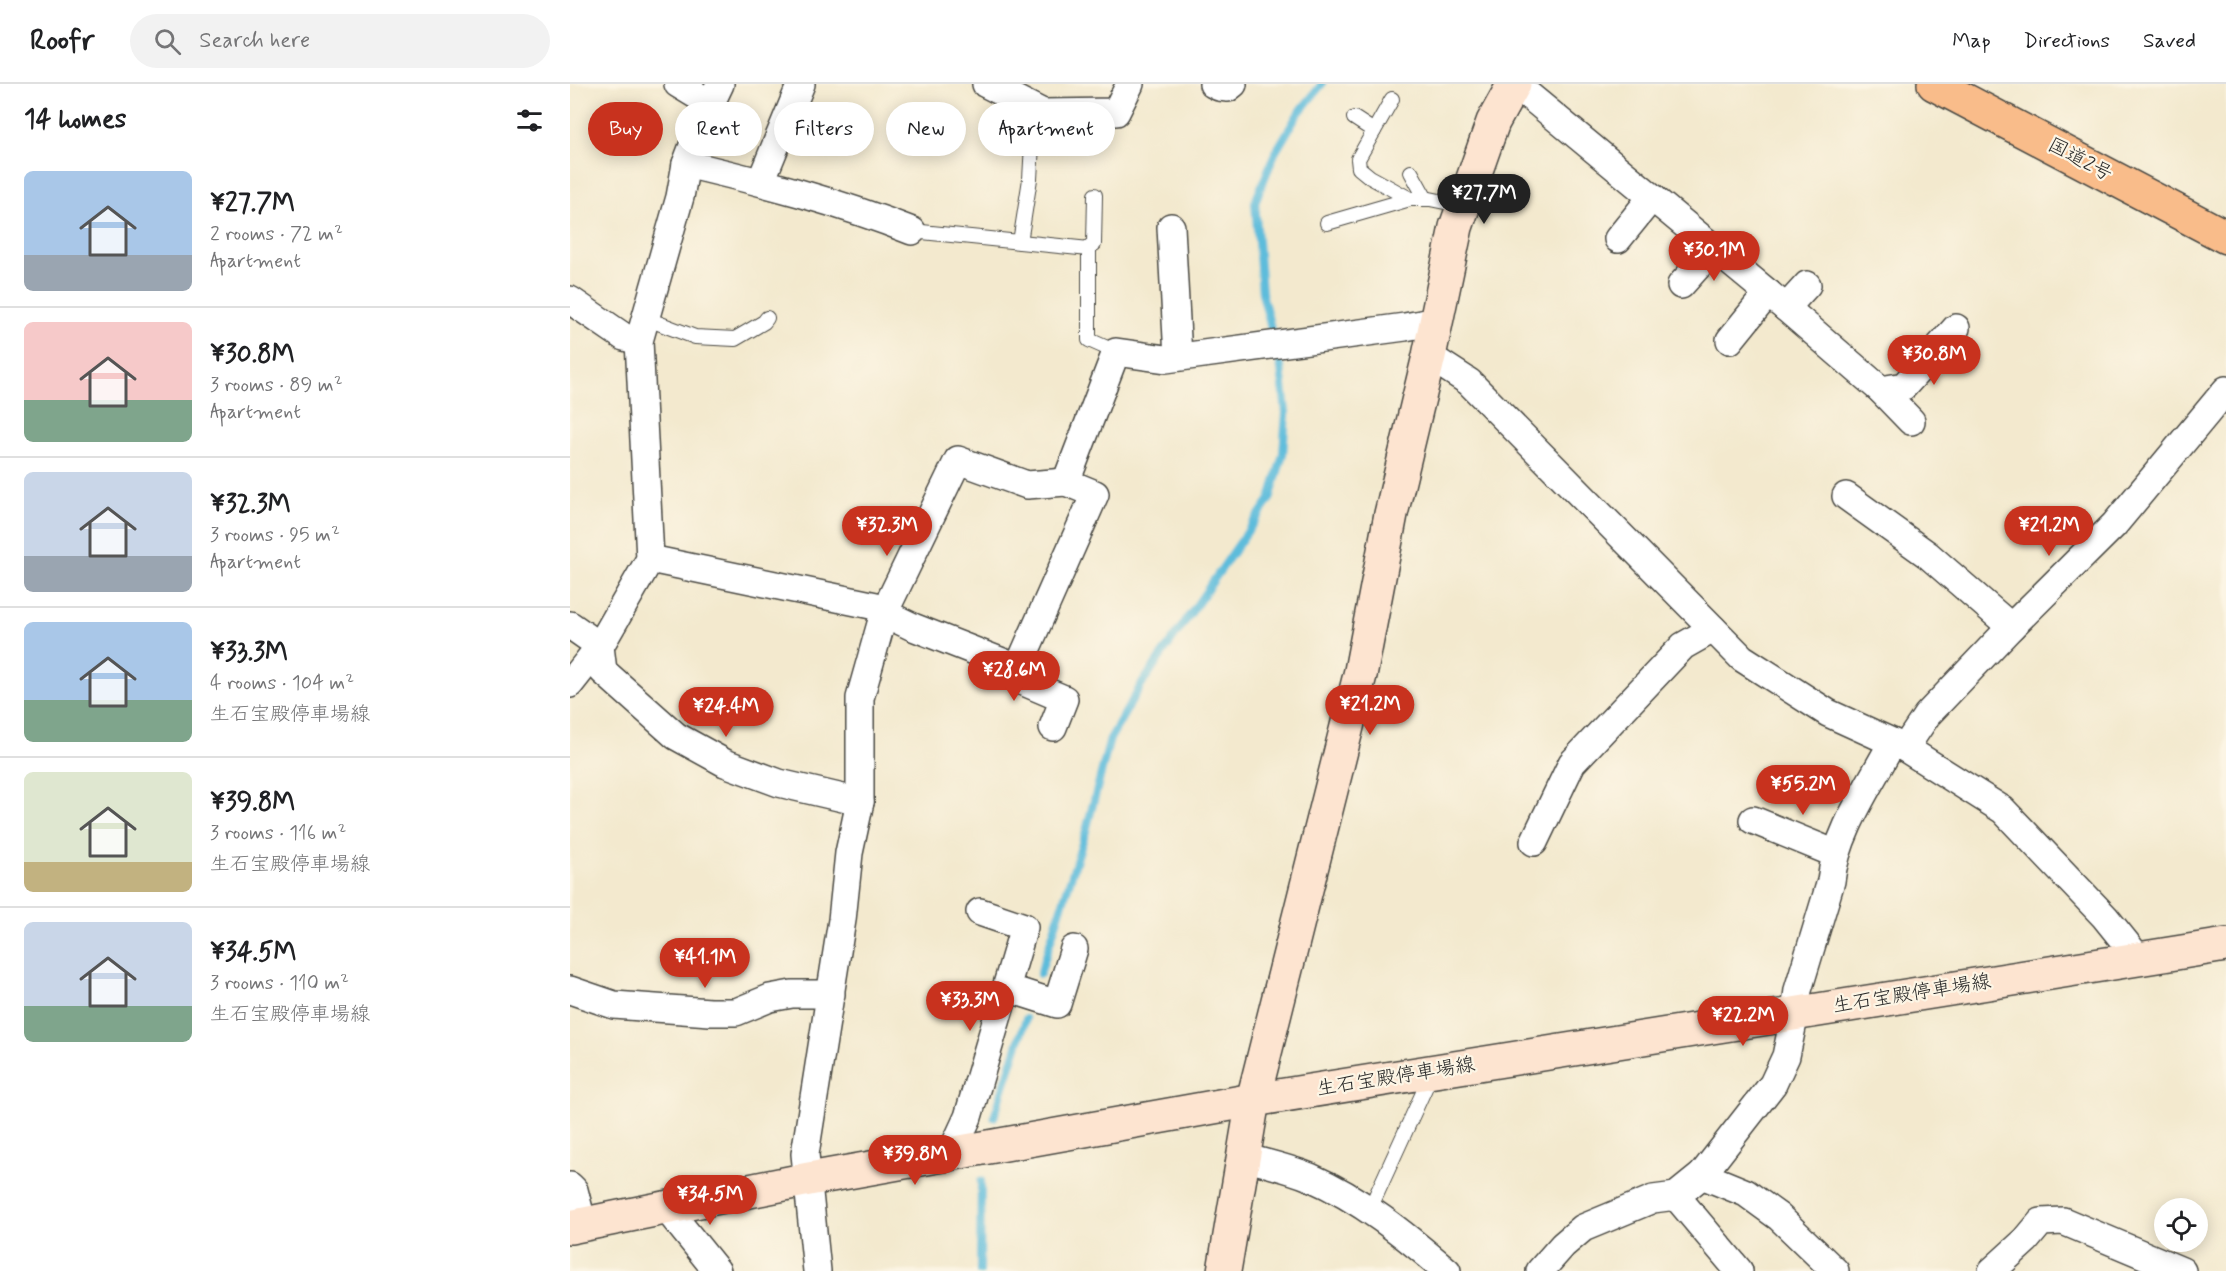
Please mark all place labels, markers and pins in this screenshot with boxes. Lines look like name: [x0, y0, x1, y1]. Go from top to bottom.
pin: ¥27.7M: [1435, 174, 1533, 225]
pin: ¥30.1M: [1665, 231, 1763, 282]
pin: ¥30.8M: [1885, 335, 1983, 386]
pin: ¥32.3M: [838, 506, 936, 557]
pin: ¥21.2M: [2000, 506, 2098, 557]
pin: ¥28.6M: [965, 651, 1063, 702]
pin: ¥21.2M: [1321, 685, 1419, 736]
pin: ¥24.4M: [677, 687, 775, 738]
pin: ¥55.2M: [1754, 765, 1852, 816]
pin: ¥41.1M: [656, 938, 754, 989]
pin: ¥33.3M: [921, 981, 1019, 1032]
pin: ¥22.2M: [1694, 996, 1792, 1047]
pin: ¥39.8M: [866, 1135, 964, 1186]
pin: ¥34.5M: [661, 1175, 759, 1226]

